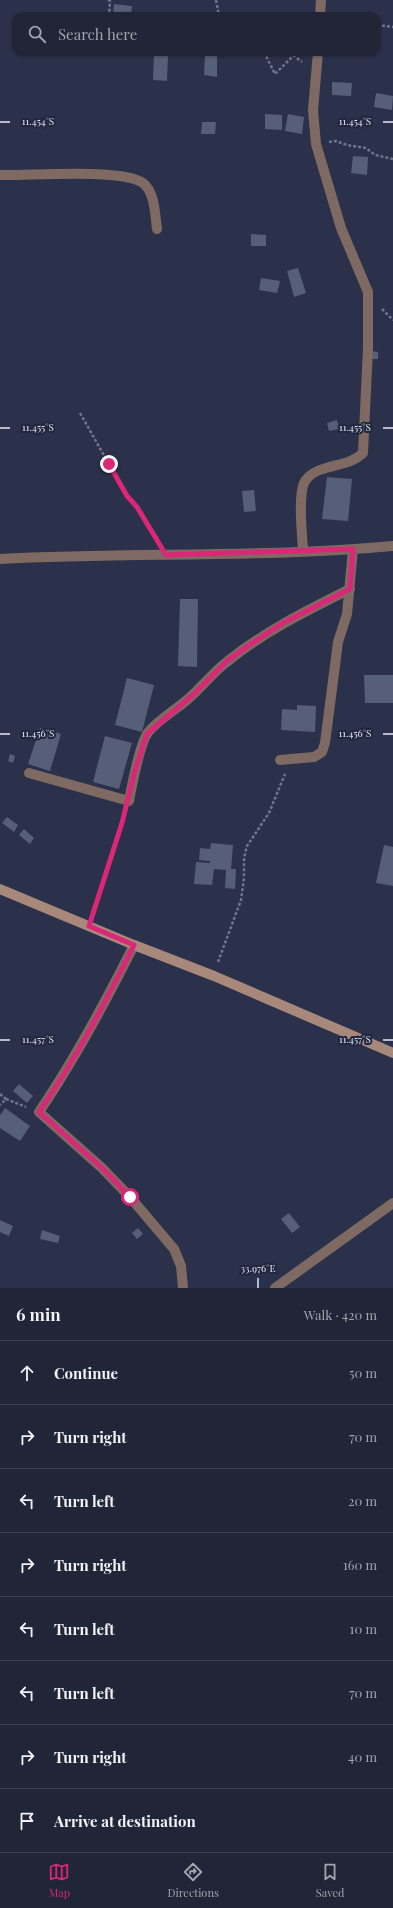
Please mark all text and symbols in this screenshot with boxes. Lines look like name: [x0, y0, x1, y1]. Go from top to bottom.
search box: [12, 12, 381, 56]
icon: search: [26, 23, 48, 45]
text: Search here: [58, 24, 137, 44]
text: 11.454°S: [22, 114, 54, 128]
text: 11.454°S: [339, 114, 371, 128]
text: 11.455°S: [22, 420, 54, 434]
text: 11.455°S: [339, 420, 371, 434]
route end: [100, 455, 118, 473]
text: 11.456°S: [22, 726, 54, 740]
text: 11.456°S: [339, 726, 371, 740]
text: 11.457°S: [22, 1032, 54, 1046]
text: 11.457°S: [339, 1032, 371, 1046]
route start: [121, 1188, 139, 1206]
text: 33.976°E: [240, 1261, 276, 1275]
text: 6 min: [16, 1303, 61, 1325]
text: Walk · 420 m: [304, 1306, 377, 1323]
icon: ahead: [16, 1362, 38, 1384]
text: Continue: [54, 1363, 118, 1383]
text: 50 m: [349, 1364, 377, 1381]
icon: right: [16, 1426, 38, 1448]
text: Turn right: [54, 1427, 127, 1447]
text: 70 m: [349, 1428, 377, 1445]
icon: left: [16, 1490, 38, 1512]
text: Turn left: [54, 1491, 115, 1511]
text: 20 m: [348, 1492, 377, 1509]
icon: right: [16, 1554, 38, 1576]
text: Turn right: [54, 1555, 127, 1575]
text: 160 m: [343, 1556, 377, 1573]
icon: left: [16, 1618, 38, 1640]
text: Turn left: [54, 1619, 115, 1639]
text: 10 m: [350, 1620, 377, 1637]
icon: left: [16, 1682, 38, 1704]
text: Turn left: [54, 1683, 115, 1703]
text: 70 m: [349, 1684, 377, 1701]
icon: right: [16, 1746, 38, 1768]
text: Turn right: [54, 1747, 127, 1767]
text: 40 m: [348, 1748, 377, 1765]
icon: arrive: [16, 1810, 38, 1832]
text: Arrive at destination: [54, 1811, 196, 1831]
tab: Map: [48, 1861, 70, 1900]
tab: Directions: [167, 1861, 219, 1900]
tab: Saved: [316, 1861, 344, 1900]

